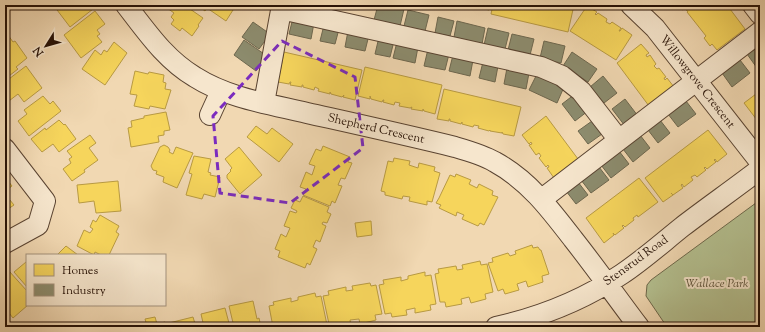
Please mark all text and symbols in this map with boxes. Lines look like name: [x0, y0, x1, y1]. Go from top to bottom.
north arrow: [26, 26, 66, 66]
street label: Willowgrove Crescent: [655, 31, 739, 133]
text: N: [30, 43, 48, 61]
street label: Shepherd Crescent: [326, 109, 426, 149]
street label: Stensrud Road: [600, 231, 672, 291]
legend: [26, 254, 166, 306]
text: Homes: [62, 262, 98, 280]
park label: Wallace Park: [686, 275, 749, 293]
text: Industry: [62, 282, 106, 300]

